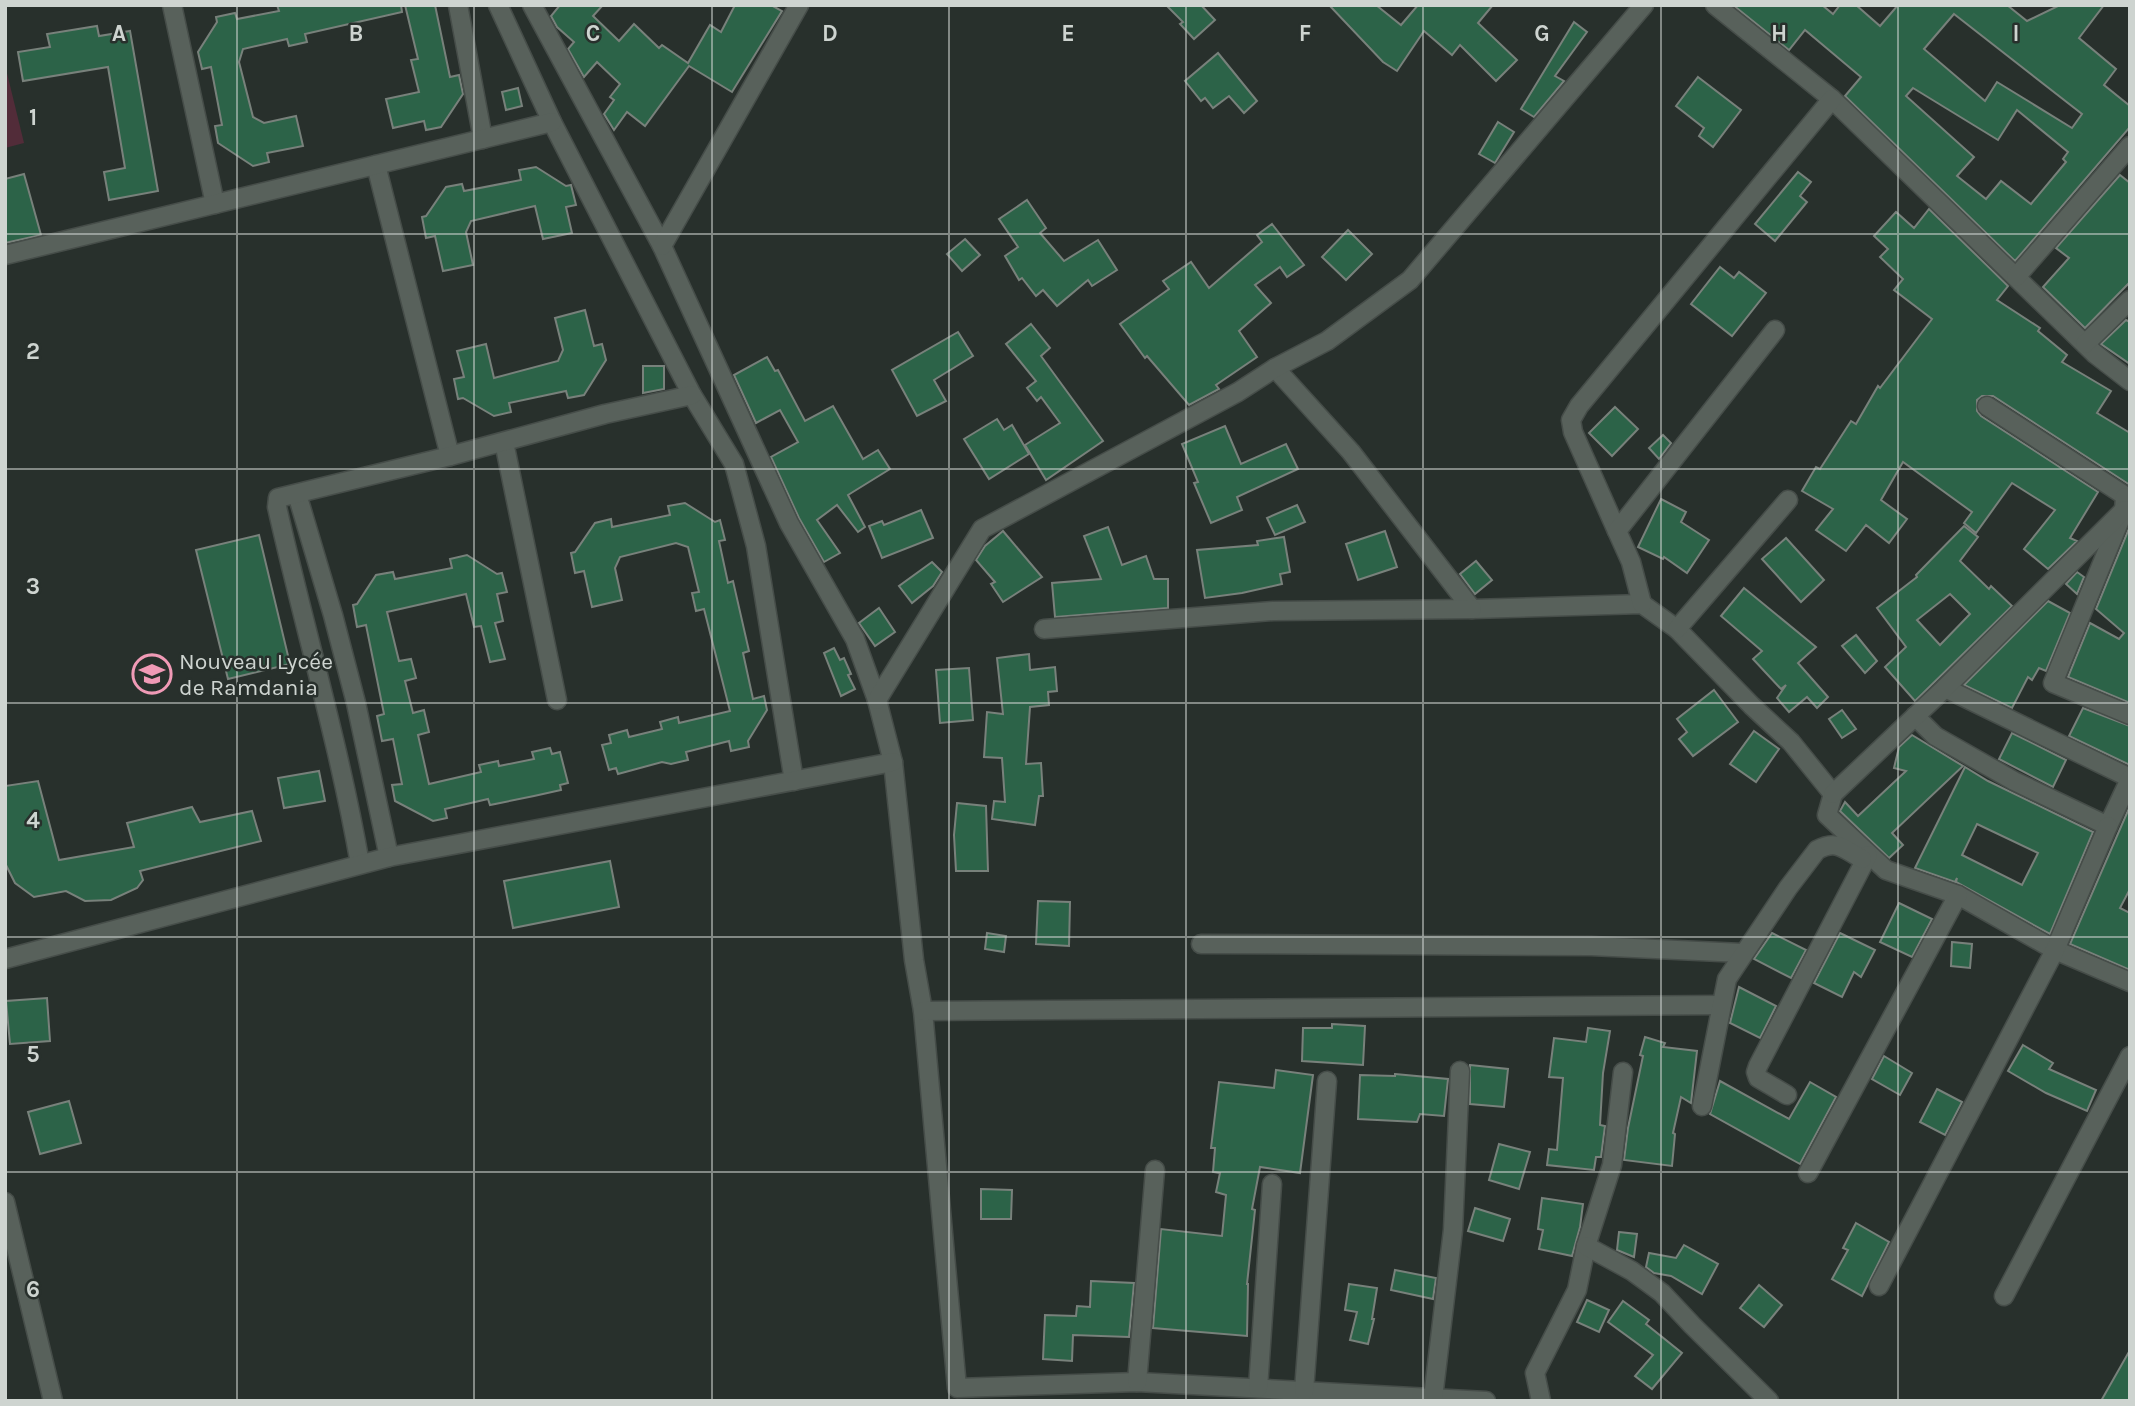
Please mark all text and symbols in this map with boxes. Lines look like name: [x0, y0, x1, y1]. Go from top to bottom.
text: A: [112, 20, 126, 47]
text: B: [349, 20, 363, 47]
text: C: [586, 20, 600, 47]
text: D: [822, 20, 838, 47]
text: E: [1061, 20, 1075, 47]
text: F: [1299, 20, 1311, 47]
text: G: [1534, 20, 1550, 47]
text: H: [1771, 20, 1787, 47]
text: I: [2012, 20, 2020, 47]
text: 1: [29, 104, 37, 131]
text: 2: [26, 338, 40, 365]
text: 3: [26, 573, 40, 600]
place label: Nouveau Lycée de Ramdania: [179, 648, 333, 701]
school or university icon: Nouveau Lycée de Ramdania: [131, 653, 173, 695]
text: 4: [26, 807, 40, 834]
text: 5: [26, 1041, 40, 1068]
text: 6: [26, 1276, 40, 1303]

